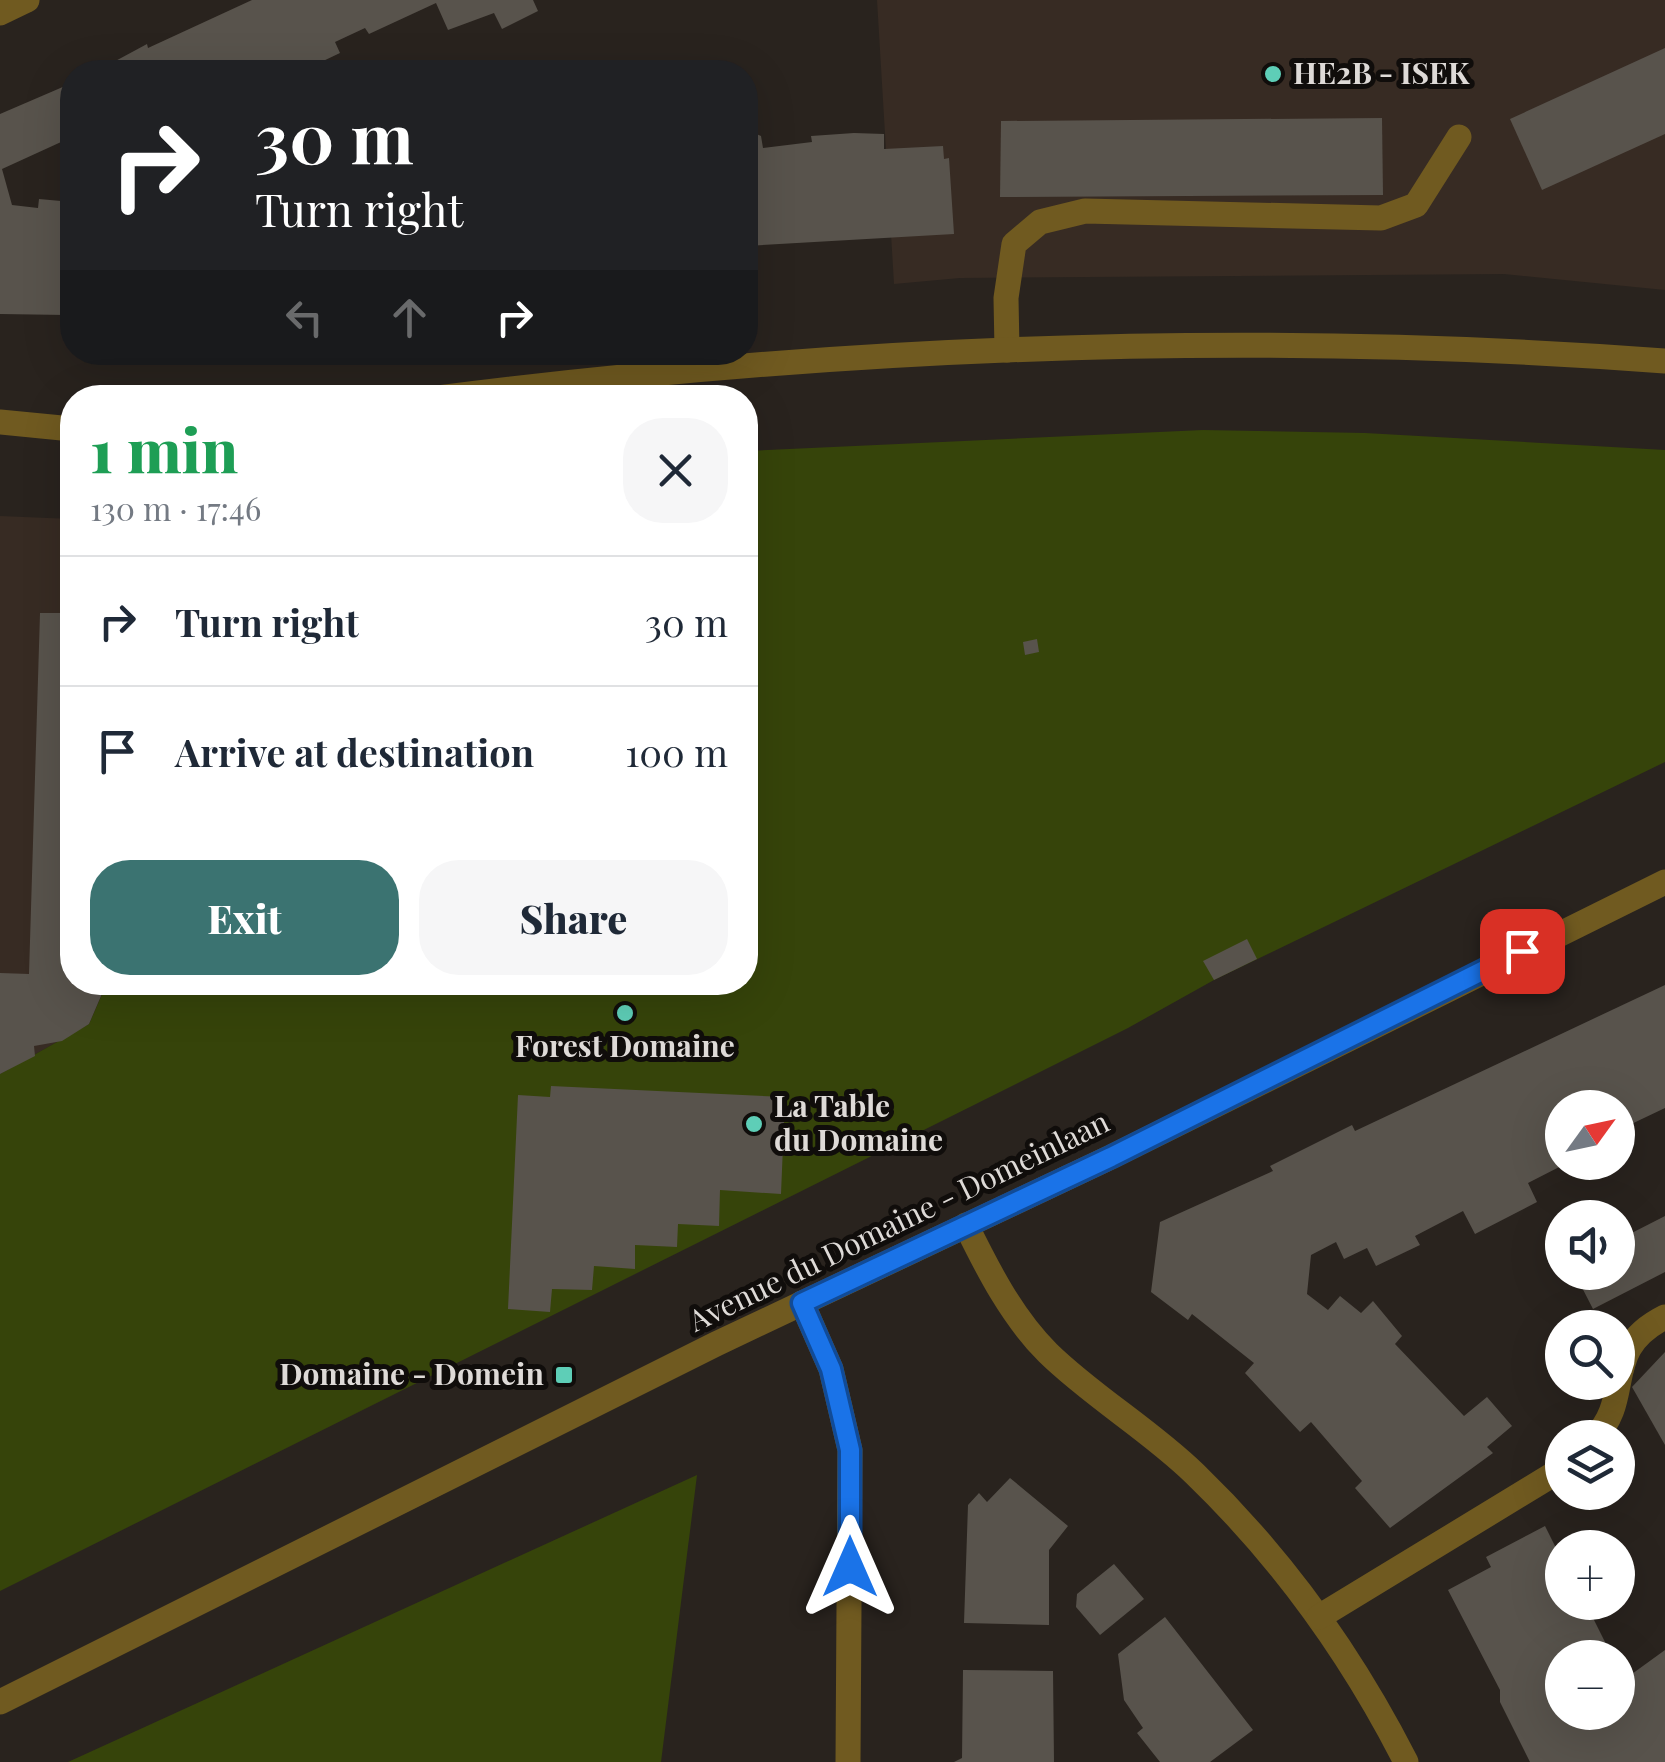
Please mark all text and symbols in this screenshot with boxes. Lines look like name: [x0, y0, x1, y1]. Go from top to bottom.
place label: HE2B - ISEK: [1293, 52, 1470, 92]
marker: HE2B - ISEK: [1262, 63, 1284, 85]
text: 30 m: [255, 88, 414, 182]
icon: right: [90, 100, 220, 230]
text: Turn right: [255, 178, 463, 238]
icon: left: [277, 290, 332, 345]
icon: ahead: [382, 290, 437, 345]
icon: right: [487, 290, 542, 345]
text: 1 min: [90, 408, 238, 488]
button: close: [623, 418, 728, 523]
text: 130 m · 17:46: [90, 486, 261, 529]
icon: right: [90, 594, 145, 649]
text: Turn right: [175, 596, 359, 647]
text: 30 m: [645, 596, 728, 647]
icon: arrive: [90, 724, 145, 779]
text: Arrive at destination: [175, 726, 534, 777]
text: 100 m: [625, 726, 728, 777]
button: Exit: [90, 860, 399, 975]
button: Share: [419, 860, 728, 975]
pin: [1480, 909, 1565, 994]
icon: arrive: [1495, 924, 1550, 979]
marker: Forest Domaine: [614, 1002, 636, 1024]
place label: Forest Domaine: [515, 1025, 735, 1065]
place label: La Table du Domaine: [774, 1085, 943, 1159]
north arrow: [1545, 1090, 1635, 1180]
map controls: [1545, 1090, 1635, 1730]
street label: Avenue du Domaine - Domeinlaan: [680, 1101, 1115, 1340]
marker: La Table du Domaine: [743, 1113, 765, 1135]
button: sound: [1545, 1200, 1635, 1290]
button: search: [1545, 1310, 1635, 1400]
place label: Domaine - Domein: [279, 1353, 545, 1393]
marker: Domaine - Domein: [553, 1364, 575, 1386]
button: layers: [1545, 1420, 1635, 1510]
position arrow: [798, 1515, 902, 1619]
button: +: [1545, 1530, 1635, 1620]
button: −: [1545, 1640, 1635, 1730]

